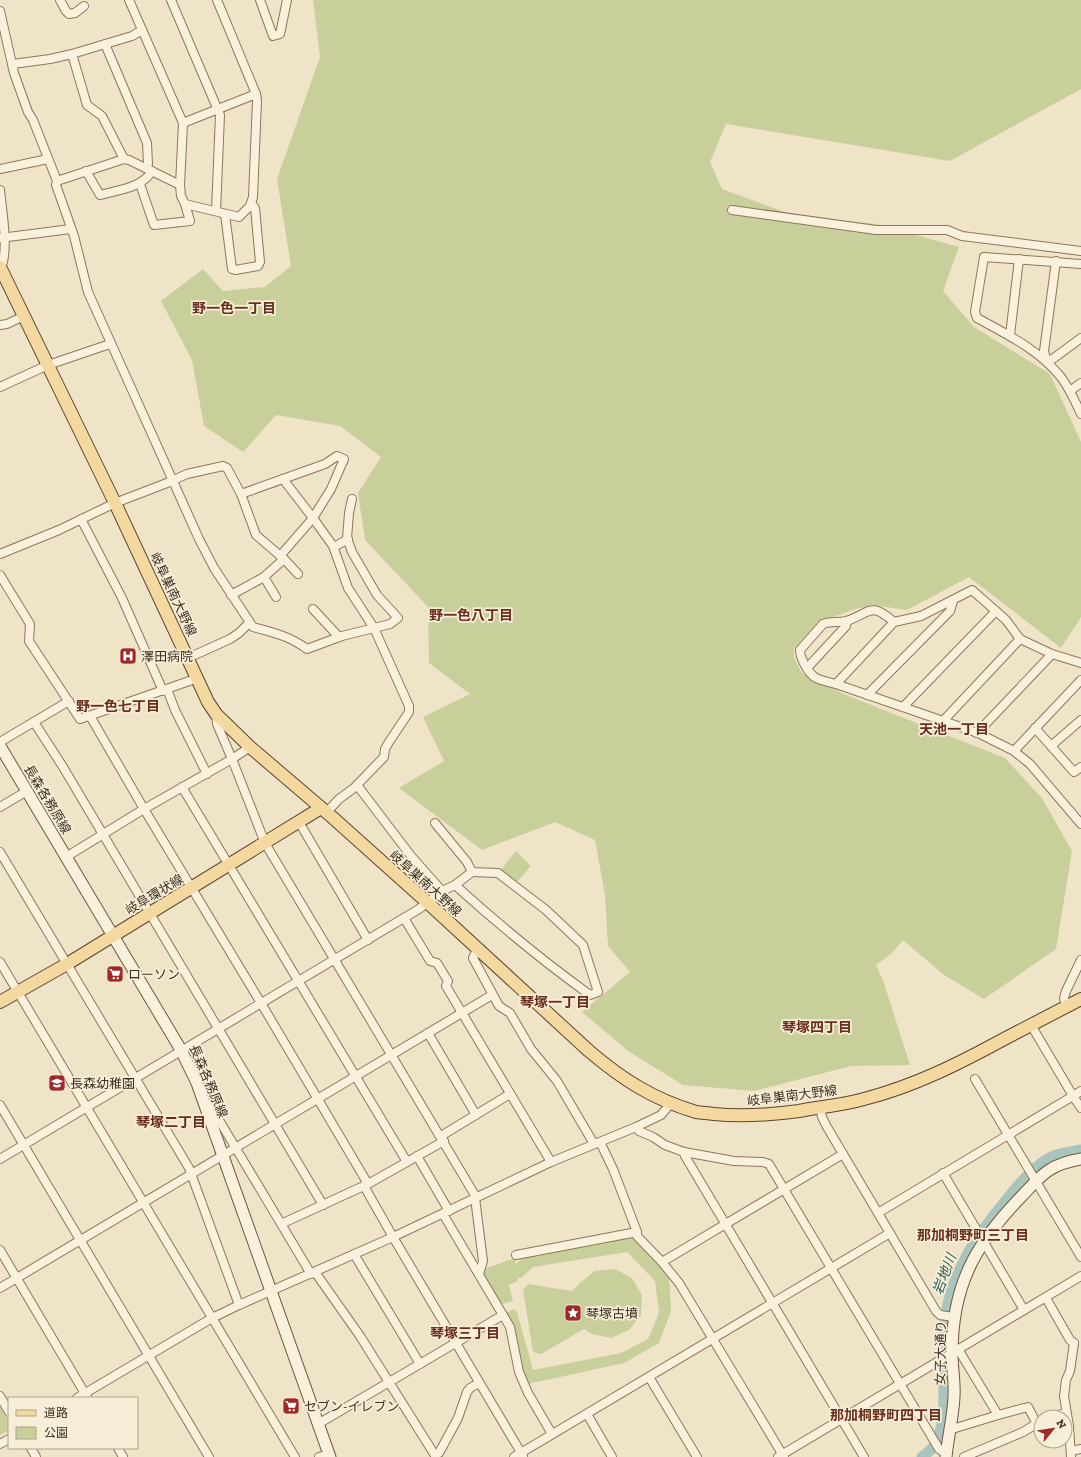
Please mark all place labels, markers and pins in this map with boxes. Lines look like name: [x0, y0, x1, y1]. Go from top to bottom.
hospital icon: 澤田病院: [118, 646, 138, 666]
place label: 澤田病院: [141, 649, 193, 664]
supermarket icon: ローソン: [105, 964, 125, 984]
place label: ローソン: [128, 967, 180, 982]
school or university icon: 長森幼稚園: [47, 1073, 67, 1093]
place label: 長森幼稚園: [70, 1076, 135, 1091]
place icon: 琴塚古墳: [563, 1303, 583, 1323]
place label: 琴塚古墳: [586, 1306, 638, 1321]
supermarket icon: セブン-イレブン: [281, 1396, 301, 1416]
place label: セブン-イレブン: [304, 1399, 400, 1414]

